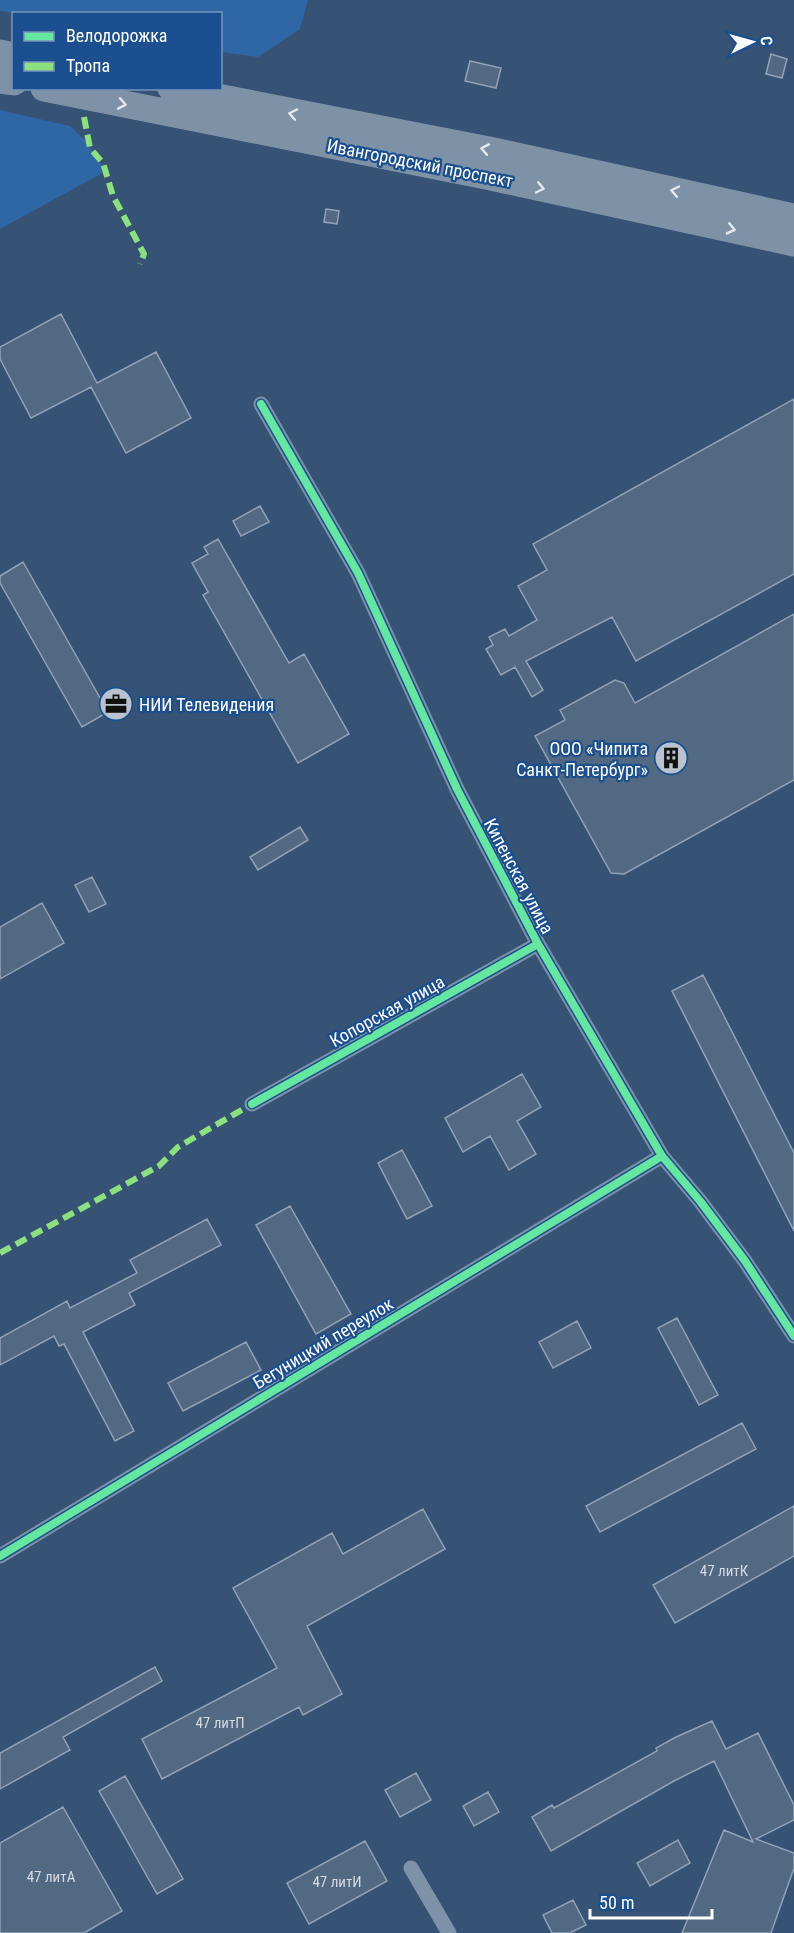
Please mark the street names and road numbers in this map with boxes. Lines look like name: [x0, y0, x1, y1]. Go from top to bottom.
street label: Ивангородский проспект: [325, 135, 515, 191]
street label: Кипенская улица: [480, 815, 558, 937]
street label: Копорская улица: [326, 971, 448, 1051]
street label: Бегуницкий переулок: [249, 1293, 397, 1393]

